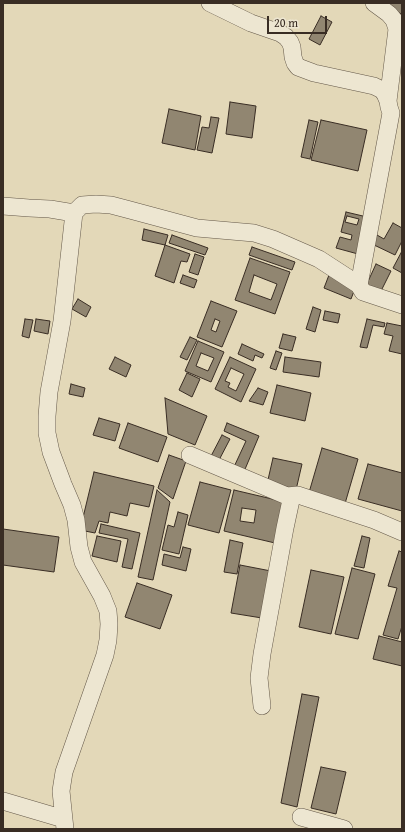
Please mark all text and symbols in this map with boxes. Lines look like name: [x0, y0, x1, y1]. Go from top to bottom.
scale bar: [269, 8, 329, 34]
text: 20 m: [274, 14, 298, 31]

